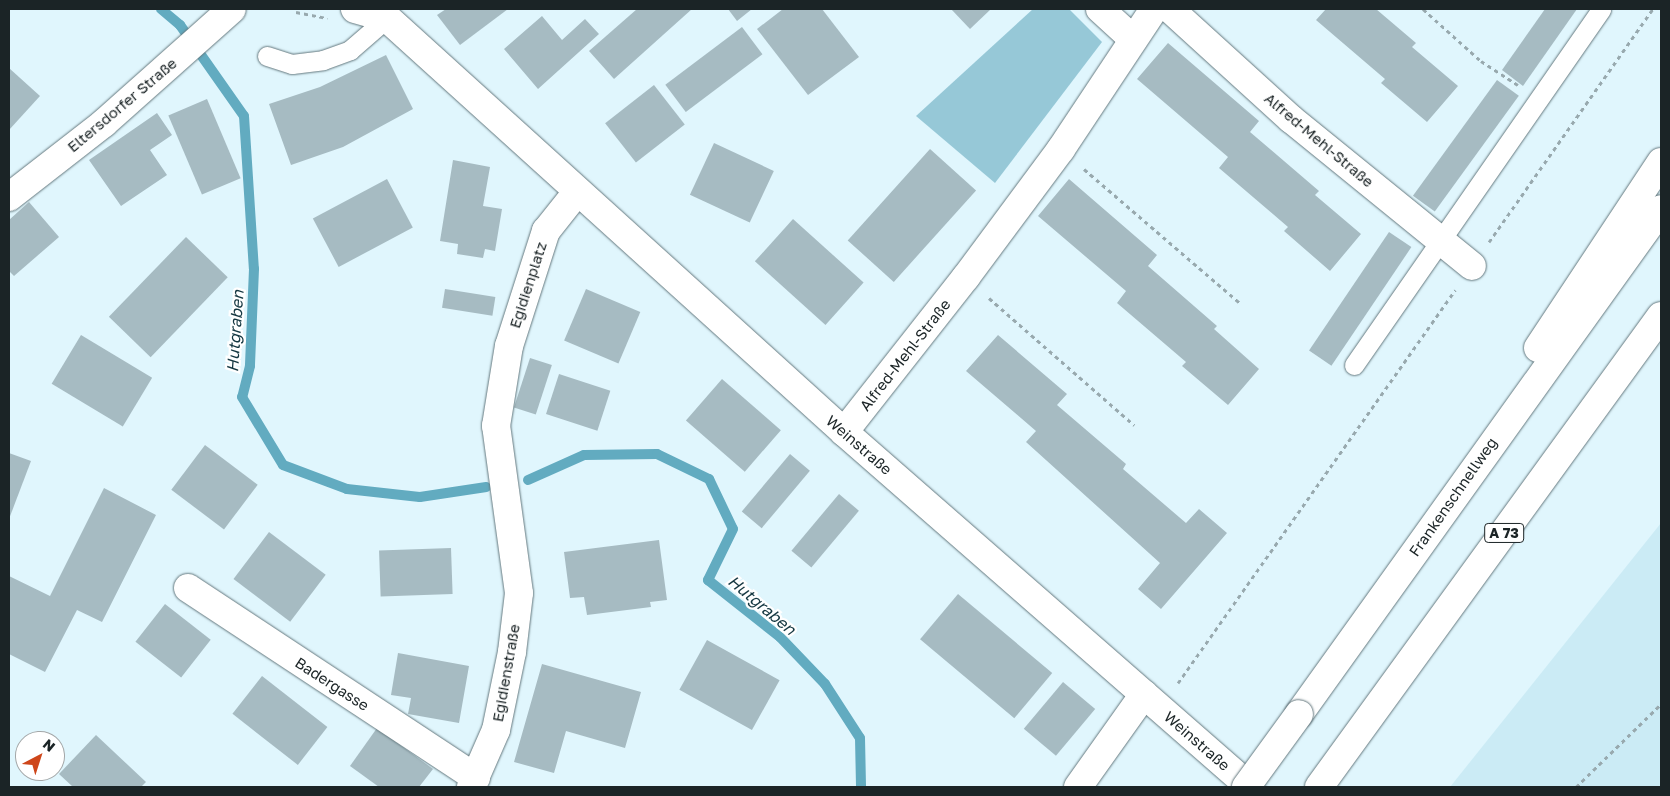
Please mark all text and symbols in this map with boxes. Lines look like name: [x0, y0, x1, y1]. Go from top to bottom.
street label: Eltersdorfer Straße: [64, 54, 180, 156]
street label: Alfred-Mehl-Straße: [1261, 89, 1377, 191]
street label: Egidienplatz: [506, 240, 550, 330]
water label: Hutgraben: [223, 289, 247, 373]
street label: Alfred-Mehl-Straße: [856, 296, 954, 414]
street label: Weinstraße: [822, 412, 896, 478]
street label: Frankenschnellweg: [1405, 434, 1501, 560]
road number: A 73: [1484, 522, 1524, 544]
water label: Hutgraben: [724, 571, 800, 639]
street label: Egidienstraße: [489, 623, 523, 723]
street label: Badergasse: [292, 653, 372, 715]
street label: Weinstraße: [1160, 708, 1234, 774]
north arrow: [15, 731, 65, 781]
text: N: [40, 735, 59, 755]

